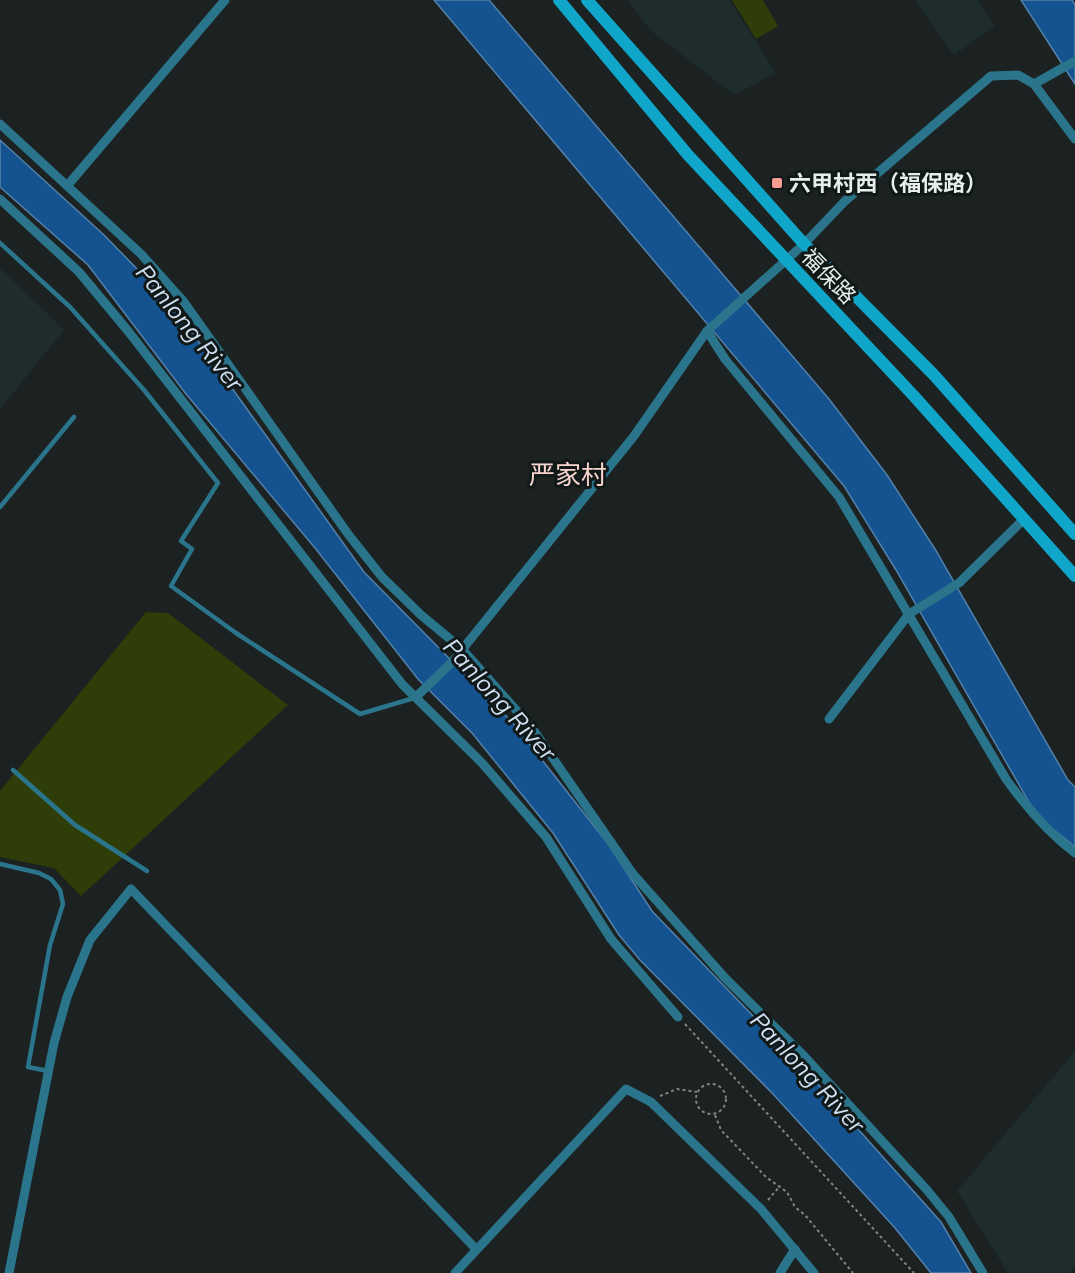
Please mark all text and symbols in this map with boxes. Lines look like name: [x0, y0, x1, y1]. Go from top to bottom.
place label: 六甲村西（福保路）: [789, 169, 987, 197]
marker: 六甲村西（福保路）: [770, 176, 784, 190]
street label: 福保路: [796, 243, 862, 309]
water label: Panlong River: [130, 258, 251, 397]
district label: 严家村: [529, 458, 607, 491]
water label: Panlong River: [437, 632, 564, 767]
water label: Panlong River: [744, 1005, 872, 1140]

